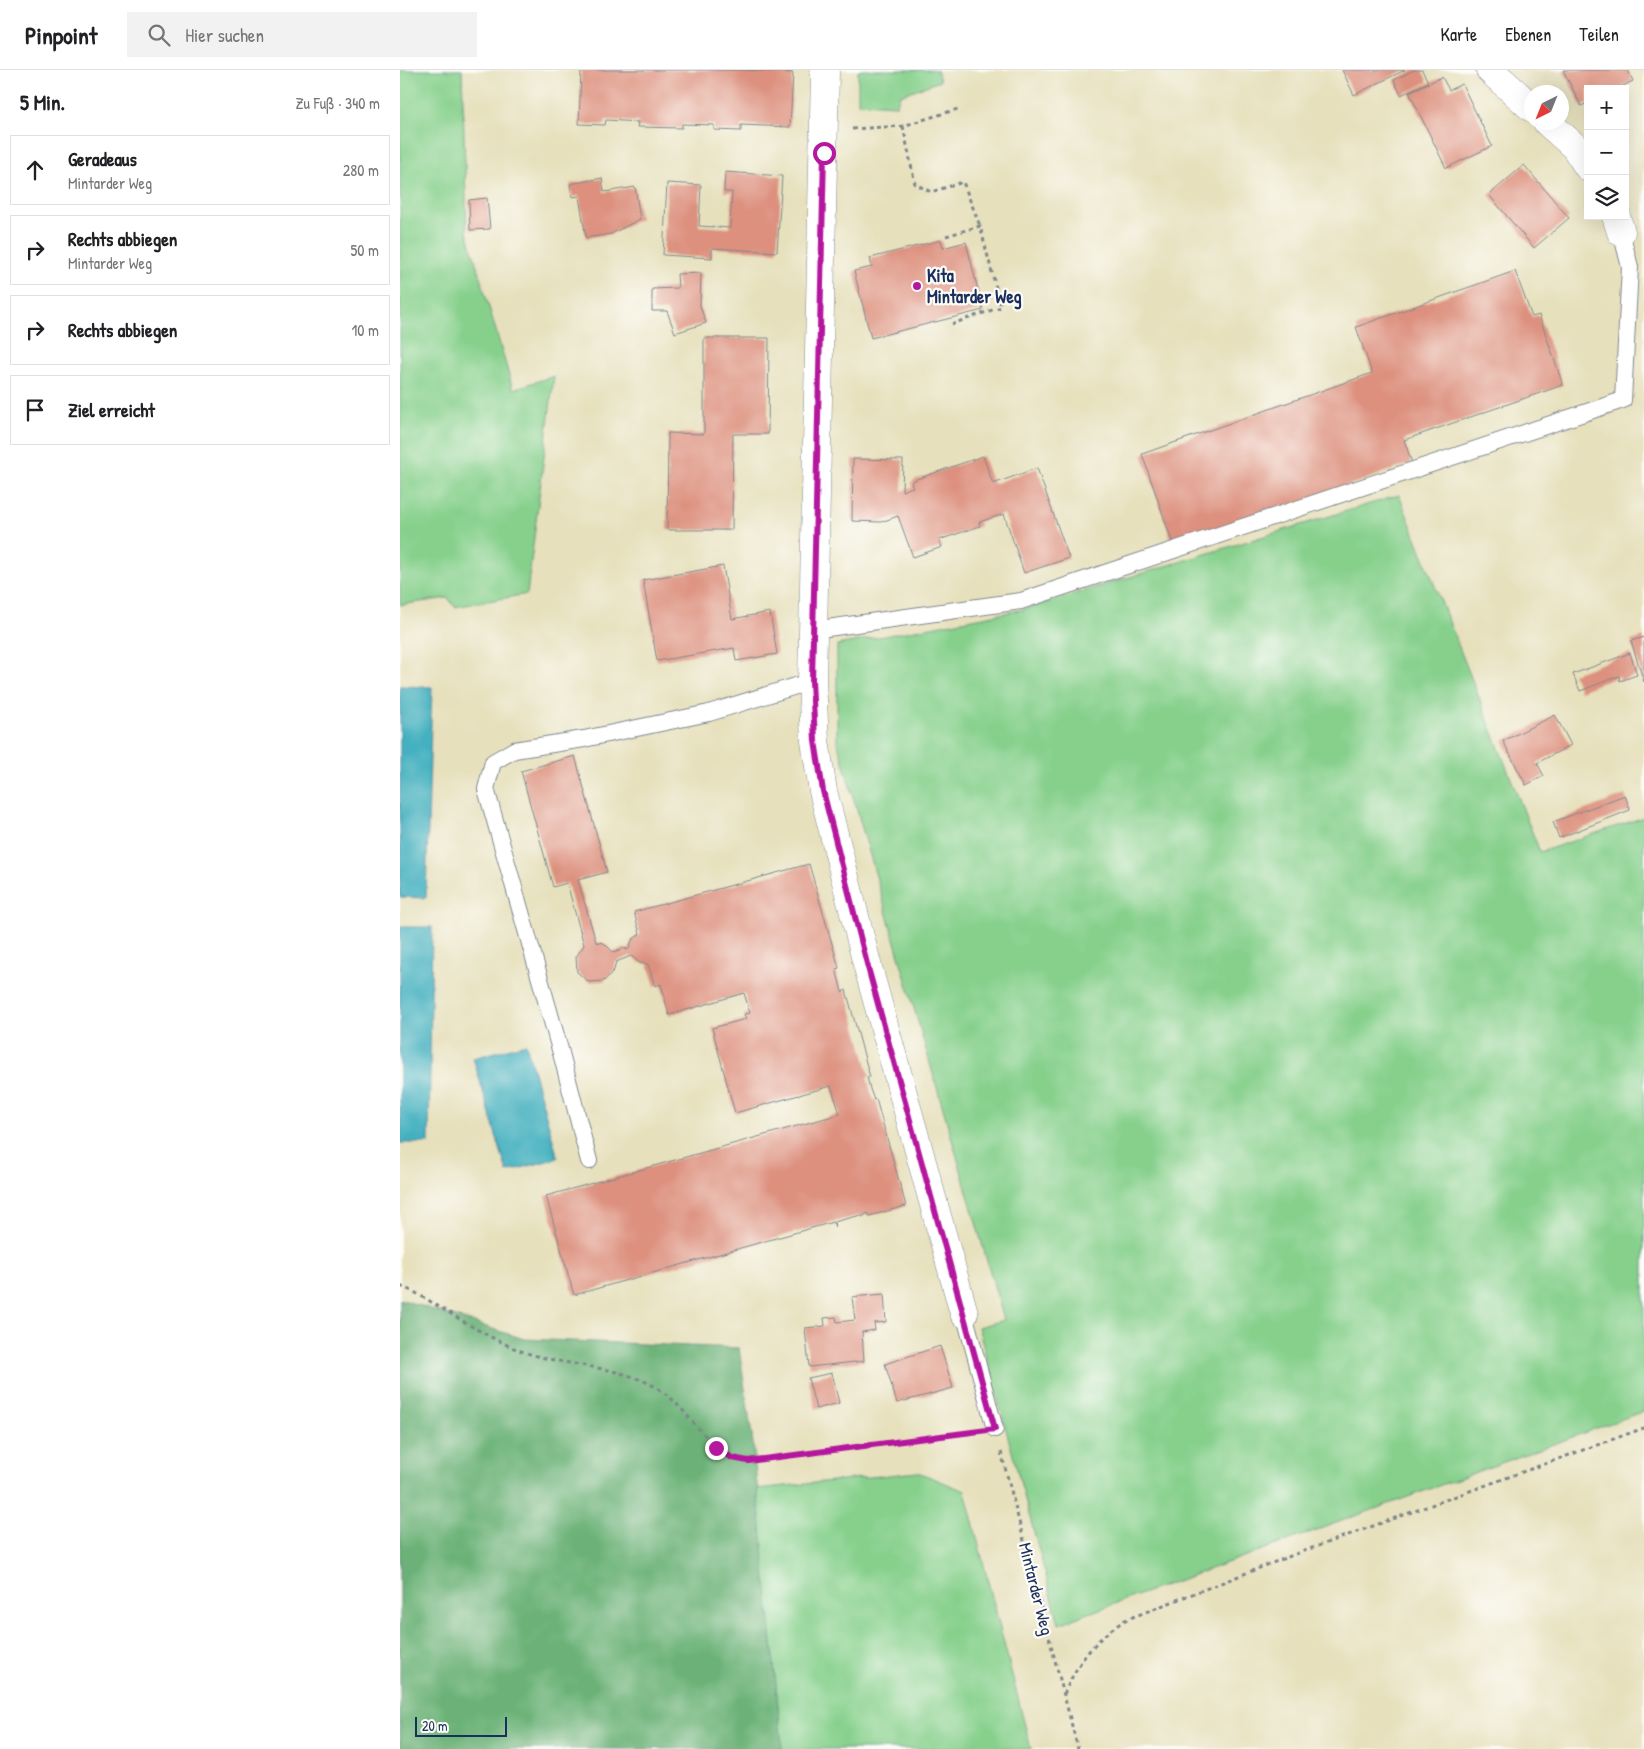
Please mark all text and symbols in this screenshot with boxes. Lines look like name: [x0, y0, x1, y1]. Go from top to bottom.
search box: [127, 12, 477, 57]
text: Pinpoint: [25, 19, 97, 51]
icon: search: [145, 21, 173, 49]
text: Hier suchen: [185, 22, 264, 48]
text: Karte: [1441, 22, 1477, 47]
text: Ebenen: [1505, 22, 1551, 47]
text: Teilen: [1579, 22, 1619, 47]
north arrow: [1524, 85, 1569, 130]
map controls: [1584, 85, 1629, 220]
button: +: [1584, 85, 1629, 130]
text: 5 Min.: [20, 88, 65, 117]
text: Zu Fuß · 340 m: [295, 92, 380, 114]
button: −: [1584, 130, 1629, 175]
route start: [813, 142, 836, 165]
text: Geradeaus: [68, 146, 137, 172]
icon: ahead: [21, 156, 49, 184]
text: 280 m: [343, 159, 379, 181]
text: Mintarder Weg: [68, 172, 152, 194]
button: layers: [1584, 175, 1629, 220]
text: Rechts abbiegen: [68, 226, 177, 252]
icon: right: [21, 236, 49, 264]
text: 50 m: [351, 239, 379, 261]
text: Mintarder Weg: [68, 252, 152, 274]
place label: Kita Mintarder Weg: [927, 263, 1022, 310]
marker: Kita Mintarder Weg: [911, 280, 923, 292]
icon: right: [21, 316, 49, 344]
text: Rechts abbiegen: [68, 317, 177, 343]
text: 10 m: [351, 319, 379, 341]
icon: arrive: [21, 396, 49, 424]
text: Ziel erreicht: [68, 397, 155, 423]
route end: [705, 1437, 728, 1460]
street label: Mintarder Weg: [1013, 1540, 1060, 1638]
scale bar: [415, 1714, 508, 1737]
text: 20 m: [422, 1716, 448, 1735]

